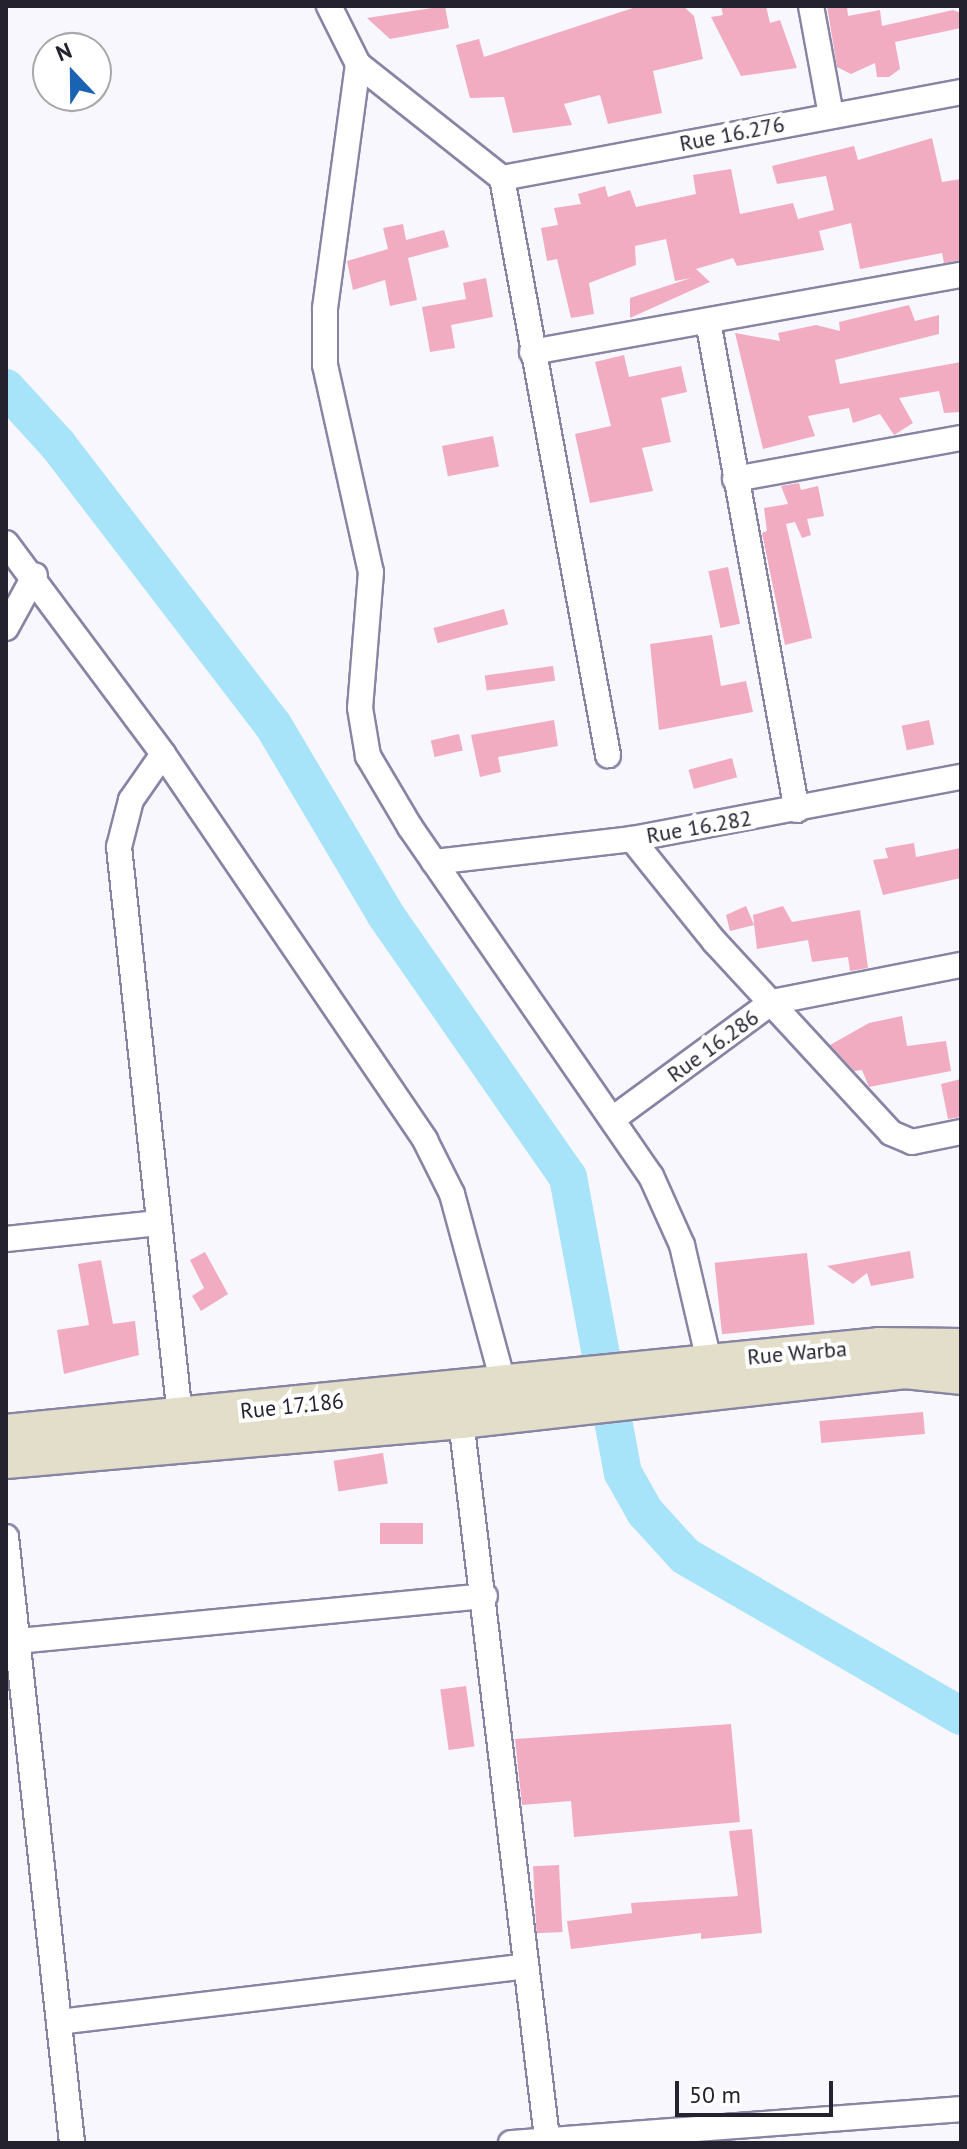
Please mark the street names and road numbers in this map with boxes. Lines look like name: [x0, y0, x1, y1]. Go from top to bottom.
street label: Rue 16.276: [677, 111, 787, 157]
street label: Rue 16.282: [644, 805, 754, 849]
street label: Rue 16.286: [662, 1004, 764, 1088]
street label: Rue Warba: [746, 1335, 848, 1371]
street label: Rue 17.186: [239, 1387, 345, 1425]

